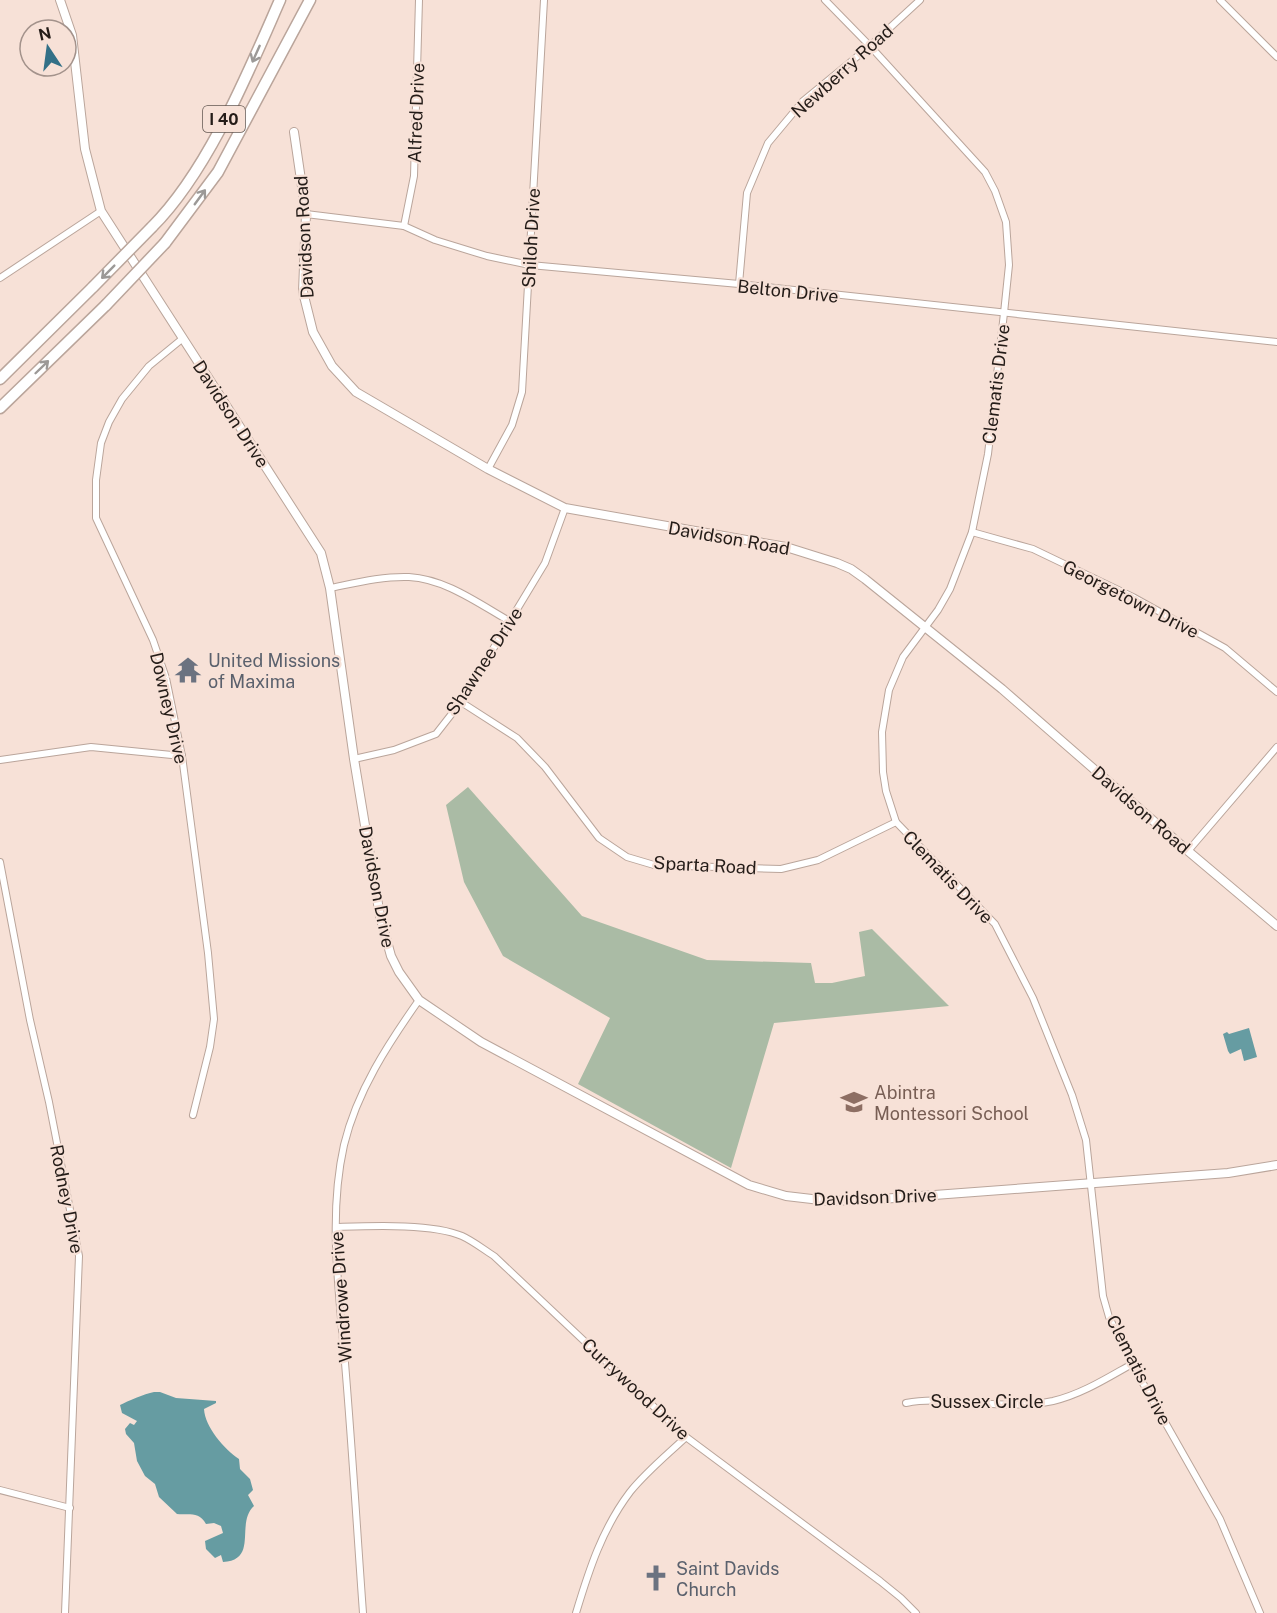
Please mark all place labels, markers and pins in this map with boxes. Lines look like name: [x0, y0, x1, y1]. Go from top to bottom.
place label: United Missions of Maxima: [208, 650, 340, 692]
temple icon: United Missions of Maxima: [173, 655, 203, 685]
place label: Abintra Montessori School: [874, 1082, 1029, 1124]
school or university icon: Abintra Montessori School: [839, 1087, 869, 1117]
place label: Saint Davids Church: [676, 1558, 779, 1600]
church icon: Saint Davids Church: [641, 1563, 671, 1593]

